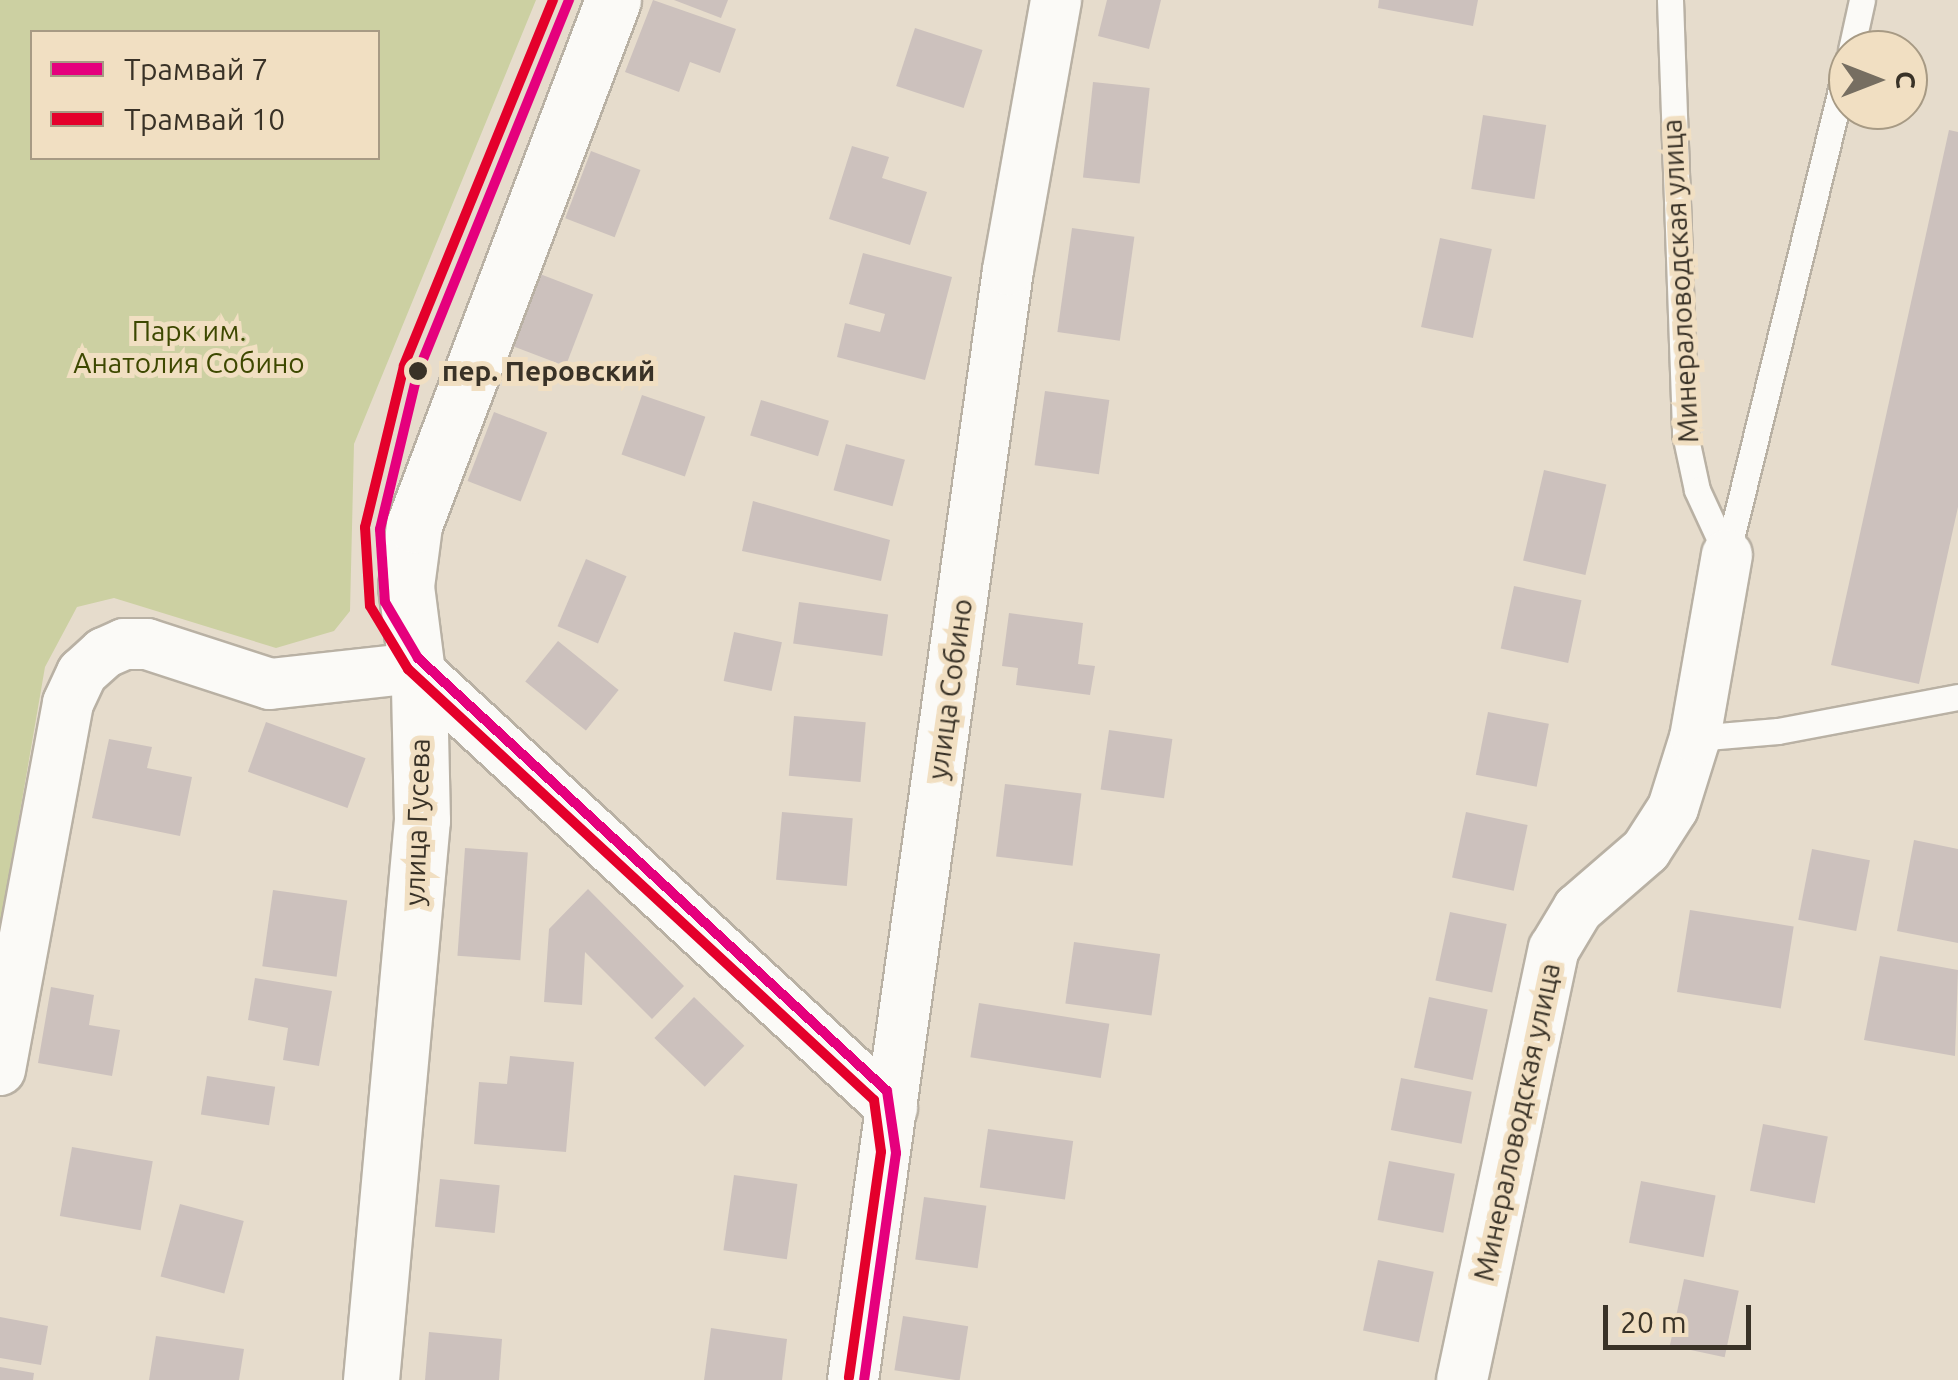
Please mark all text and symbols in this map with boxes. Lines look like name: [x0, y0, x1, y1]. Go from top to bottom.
legend: [30, 30, 380, 160]
north arrow: [1828, 30, 1928, 130]
text: Трамвай 7: [124, 52, 268, 86]
text: С: [1891, 71, 1922, 89]
text: Трамвай 10: [124, 102, 285, 136]
street label: Минераловодская улица: [1655, 118, 1705, 444]
park label: Парк им. Анатолия Собино: [73, 314, 305, 380]
place label: пер. Перовский: [442, 354, 655, 388]
marker: пер. Перовский: [403, 356, 433, 386]
street label: улица Собино: [921, 596, 979, 782]
street label: улица Гусева: [397, 738, 437, 906]
street label: Минераловодская улица: [1467, 960, 1567, 1284]
scale bar: [1608, 1285, 1756, 1347]
text: 20 m: [1620, 1305, 1687, 1339]

